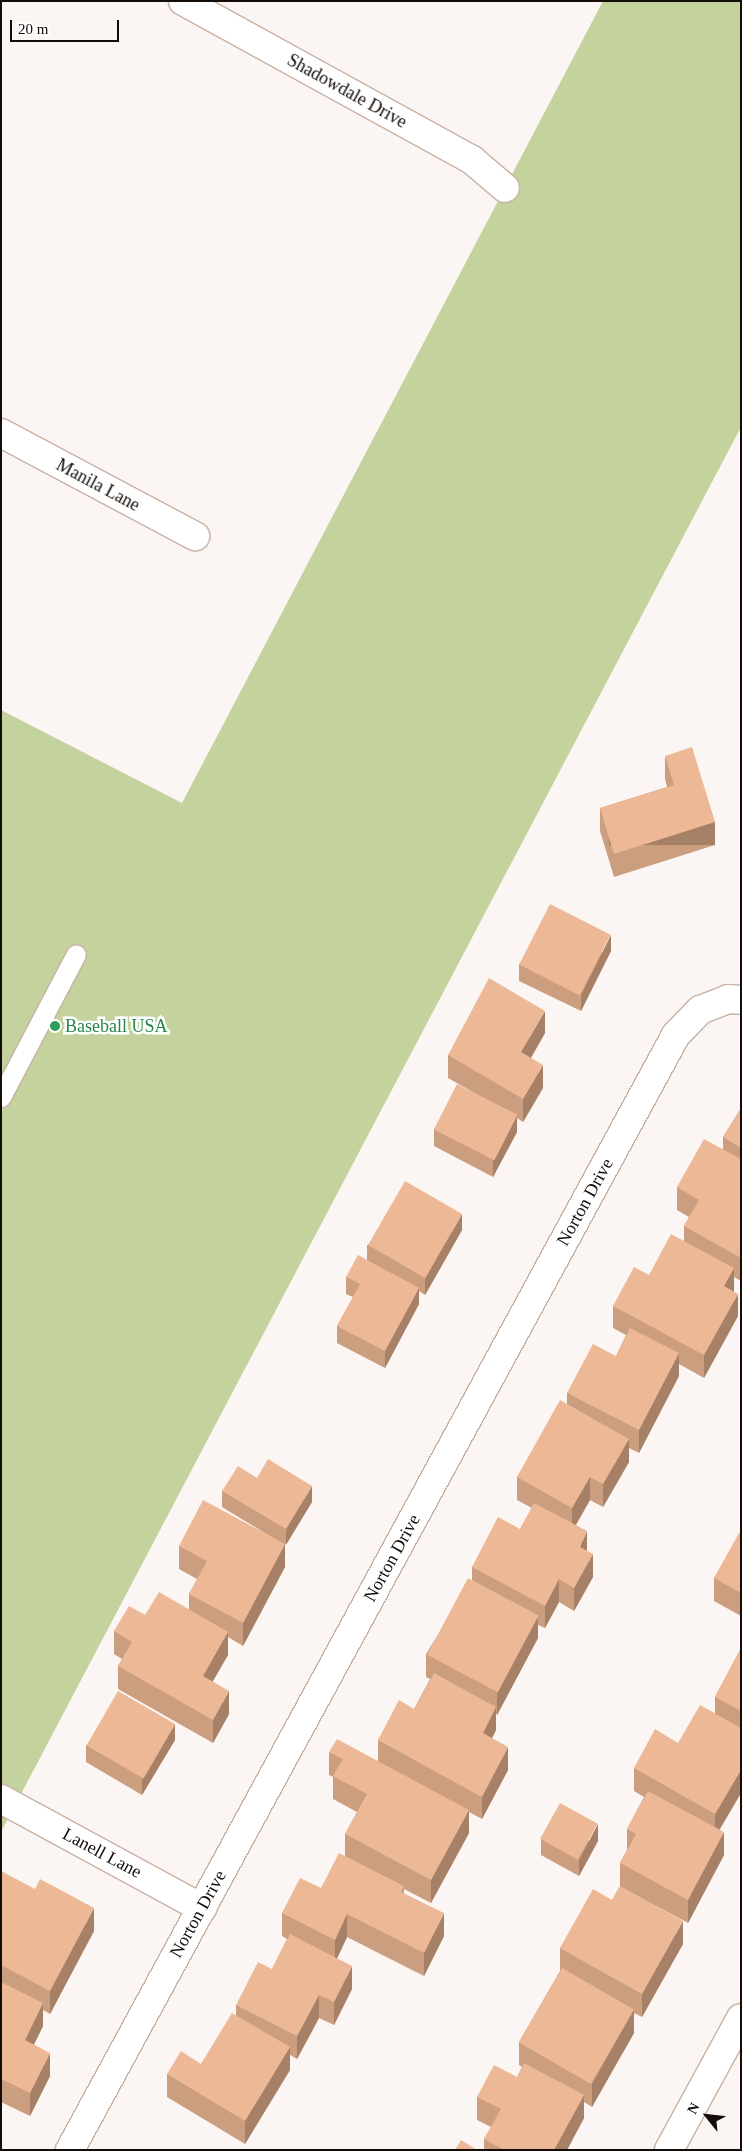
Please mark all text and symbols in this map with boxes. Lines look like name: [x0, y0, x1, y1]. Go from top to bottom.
scale bar: [12, 10, 121, 42]
text: 20 m: [18, 21, 48, 37]
street label: Shadowdale Drive: [283, 49, 411, 133]
street label: Manila Lane: [53, 454, 143, 516]
place label: Baseball USA: [65, 1015, 167, 1037]
marker: Baseball USA: [49, 1020, 61, 1032]
street label: Norton Drive: [552, 1155, 618, 1249]
street label: Norton Drive: [359, 1511, 425, 1605]
street label: Lanell Lane: [59, 1823, 145, 1883]
street label: Norton Drive: [165, 1867, 231, 1961]
north arrow: [682, 2091, 732, 2141]
text: N: [684, 2100, 702, 2117]

